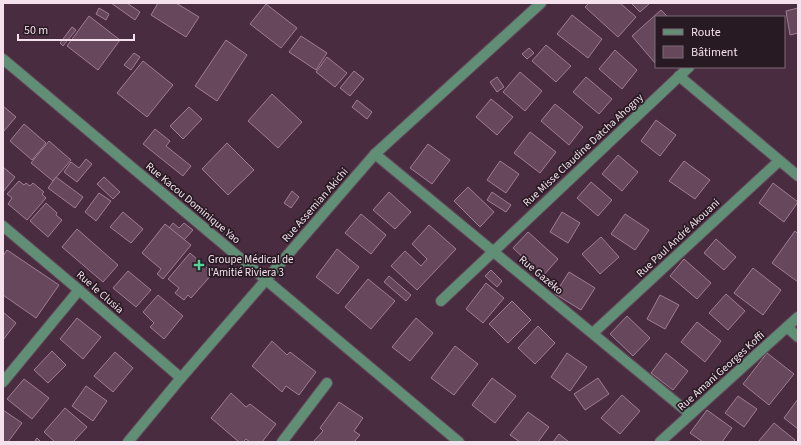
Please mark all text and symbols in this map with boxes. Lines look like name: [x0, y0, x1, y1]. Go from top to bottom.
scale bar: [18, 16, 134, 42]
legend: [655, 16, 785, 68]
text: 50 m: [24, 22, 48, 39]
text: Route: [691, 24, 721, 41]
text: Bâtiment: [691, 44, 737, 61]
street label: Rue Misse Claudine Datcha Ahogny: [519, 90, 647, 210]
street label: Rue Kacou Dominique Yao: [142, 159, 244, 247]
street label: Rue Assemian Akichi: [278, 165, 352, 245]
street label: Rue Paul André Akouani: [633, 195, 723, 281]
place label: Groupe Médical de l'Amitié Riviera 3: [208, 252, 294, 280]
street label: Rue Gazéko: [516, 252, 566, 298]
marker: Groupe Médical de l'Amitié Riviera 3: [193, 259, 205, 271]
street label: Rue le Clusia: [73, 267, 127, 317]
street label: Rue Amani Georges Koffi: [674, 328, 768, 414]

